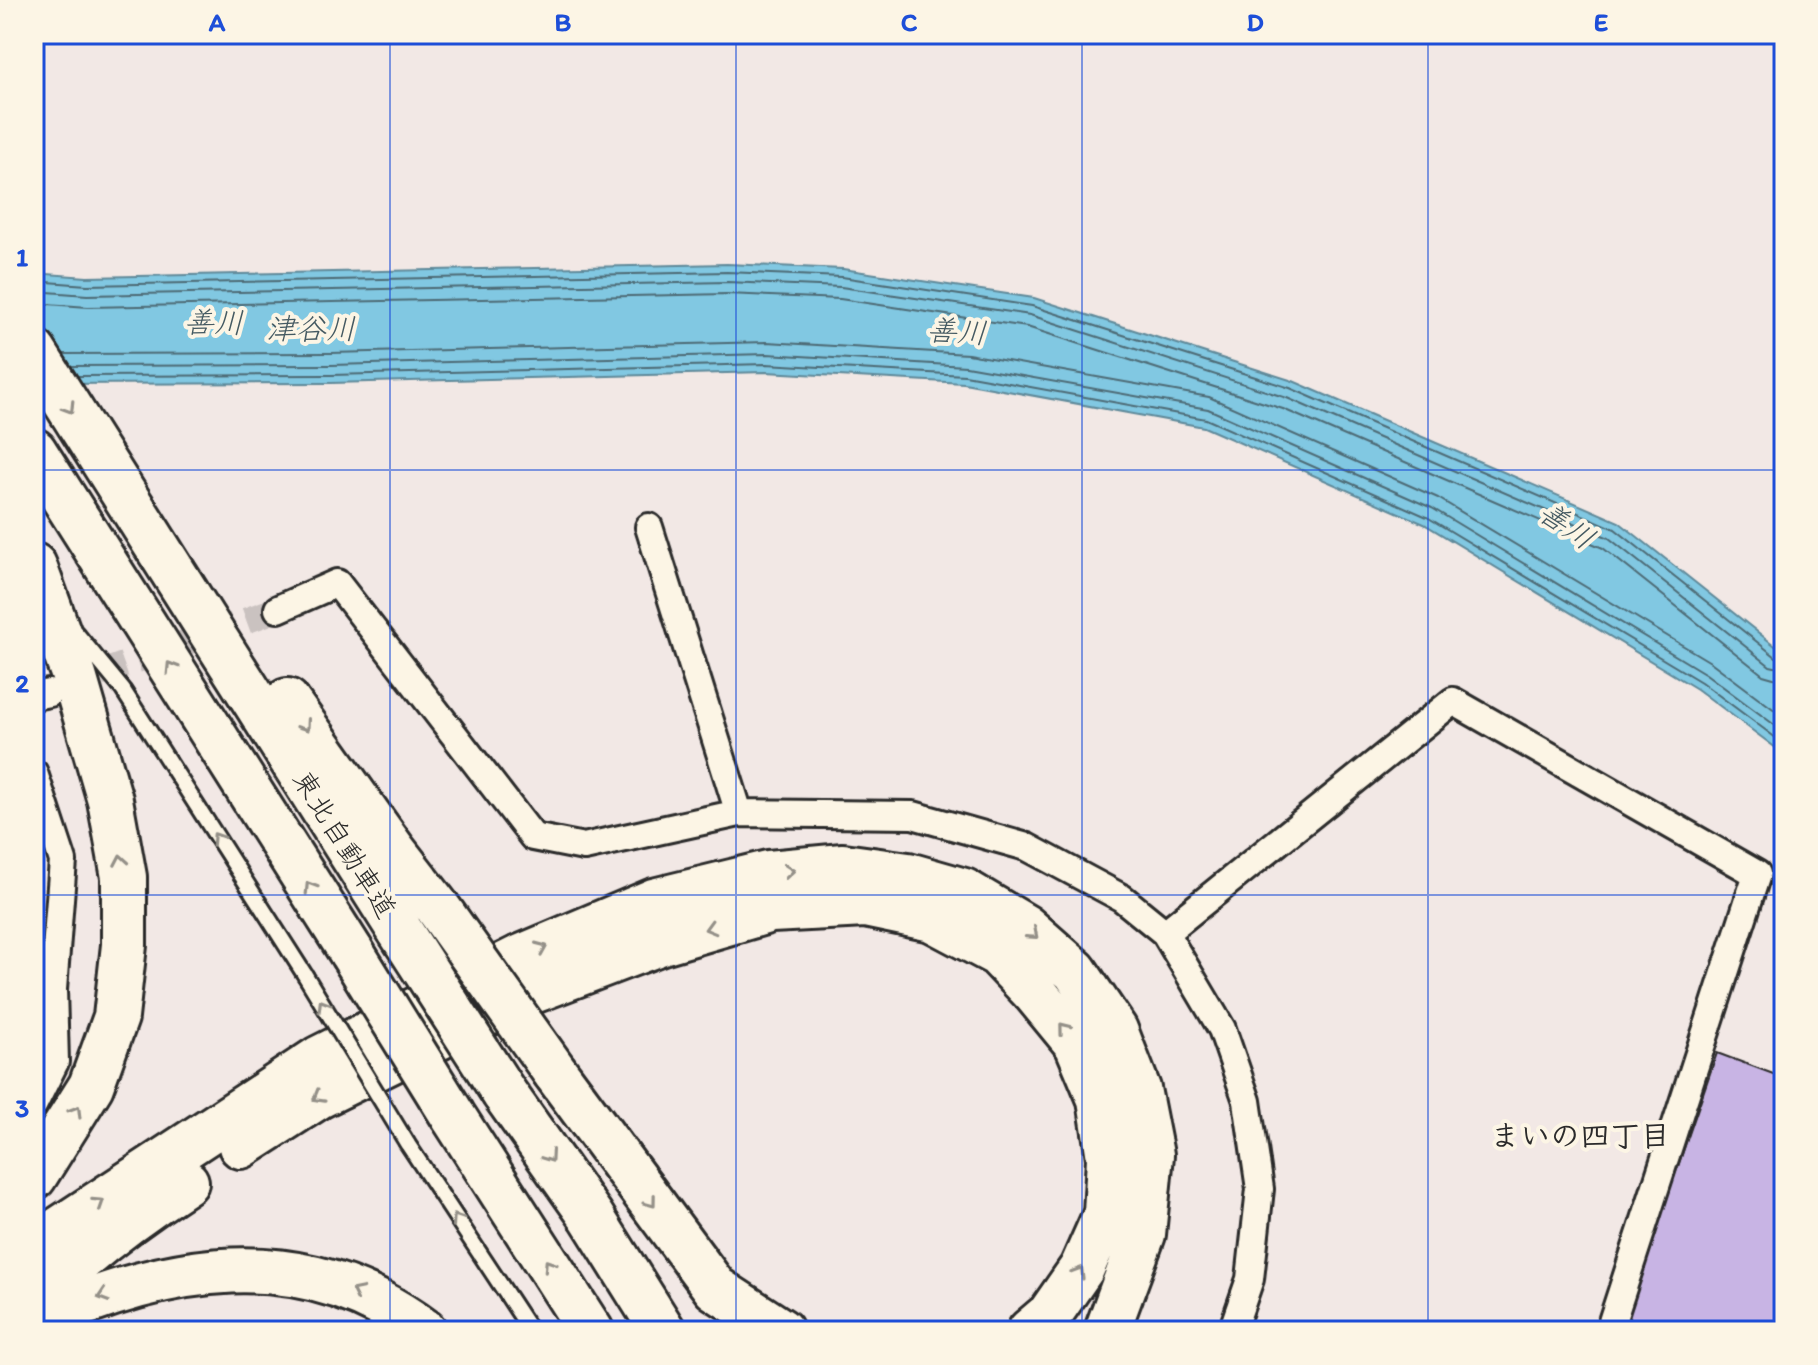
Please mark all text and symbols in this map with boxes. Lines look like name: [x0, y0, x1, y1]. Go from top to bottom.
text: A: [208, 6, 226, 38]
text: B: [555, 6, 572, 38]
text: C: [901, 6, 918, 38]
text: D: [1246, 6, 1264, 38]
text: E: [1594, 6, 1608, 38]
text: 1: [16, 241, 28, 273]
water label: 善川: [184, 303, 244, 341]
water label: 津谷川: [266, 310, 356, 347]
water label: 善川: [926, 310, 988, 352]
one-way arrow: [60, 400, 75, 414]
water label: 善川: [1532, 493, 1602, 557]
one-way arrow: [166, 662, 181, 676]
text: 2: [15, 667, 29, 699]
one-way arrow: [296, 718, 310, 732]
street label: 東北自動車道: [286, 764, 404, 924]
one-way arrow: [212, 832, 227, 847]
one-way arrow: [114, 854, 131, 867]
one-way arrow: [783, 863, 796, 880]
one-way arrow: [305, 881, 320, 896]
one-way arrow: [704, 919, 717, 935]
one-way arrow: [1024, 924, 1039, 939]
one-way arrow: [534, 941, 548, 958]
one-way arrow: [317, 999, 333, 1014]
one-way arrow: [1059, 1022, 1073, 1037]
one-way arrow: [312, 1087, 327, 1103]
text: 3: [15, 1092, 29, 1124]
one-way arrow: [66, 1105, 81, 1120]
district label: まいの四丁目: [1490, 1117, 1670, 1154]
one-way arrow: [539, 1148, 554, 1163]
one-way arrow: [641, 1193, 656, 1208]
one-way arrow: [90, 1198, 105, 1213]
one-way arrow: [452, 1213, 467, 1227]
one-way arrow: [543, 1260, 558, 1274]
one-way arrow: [1069, 1266, 1084, 1280]
one-way arrow: [97, 1286, 111, 1302]
one-way arrow: [351, 1286, 365, 1302]

